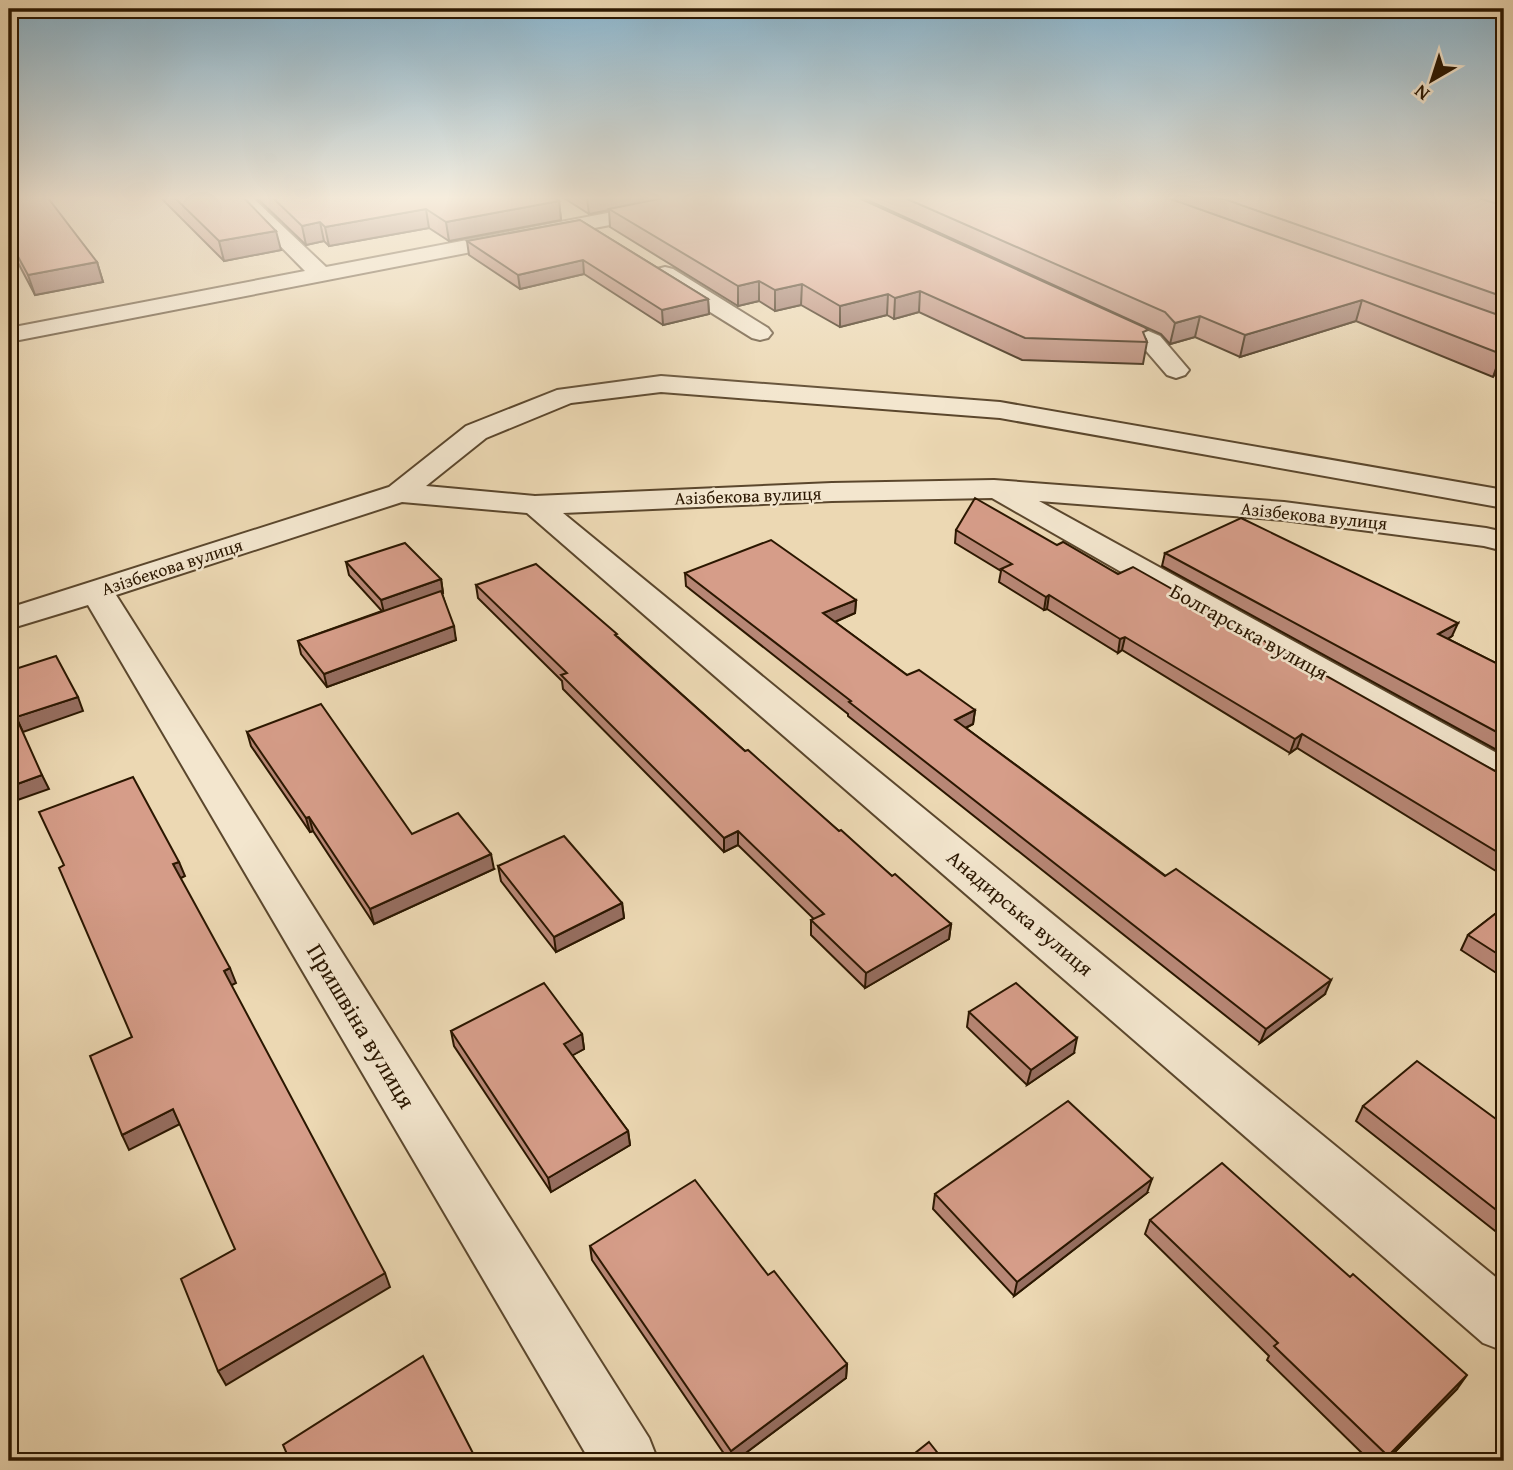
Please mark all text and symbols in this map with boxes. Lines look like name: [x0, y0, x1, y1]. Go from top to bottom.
north arrow: [1398, 46, 1468, 116]
text: N: [1407, 78, 1435, 108]
street label: Азізбекова вулиця: [674, 479, 822, 512]
street label: Азізбекова вулиця: [1239, 494, 1389, 537]
street label: Азізбекова вулиця: [98, 531, 246, 602]
street label: Болгарська вулиця: [1164, 575, 1334, 688]
street label: Анадирська вулиця: [940, 842, 1100, 983]
street label: Пришвіна вулиця: [298, 937, 425, 1115]

